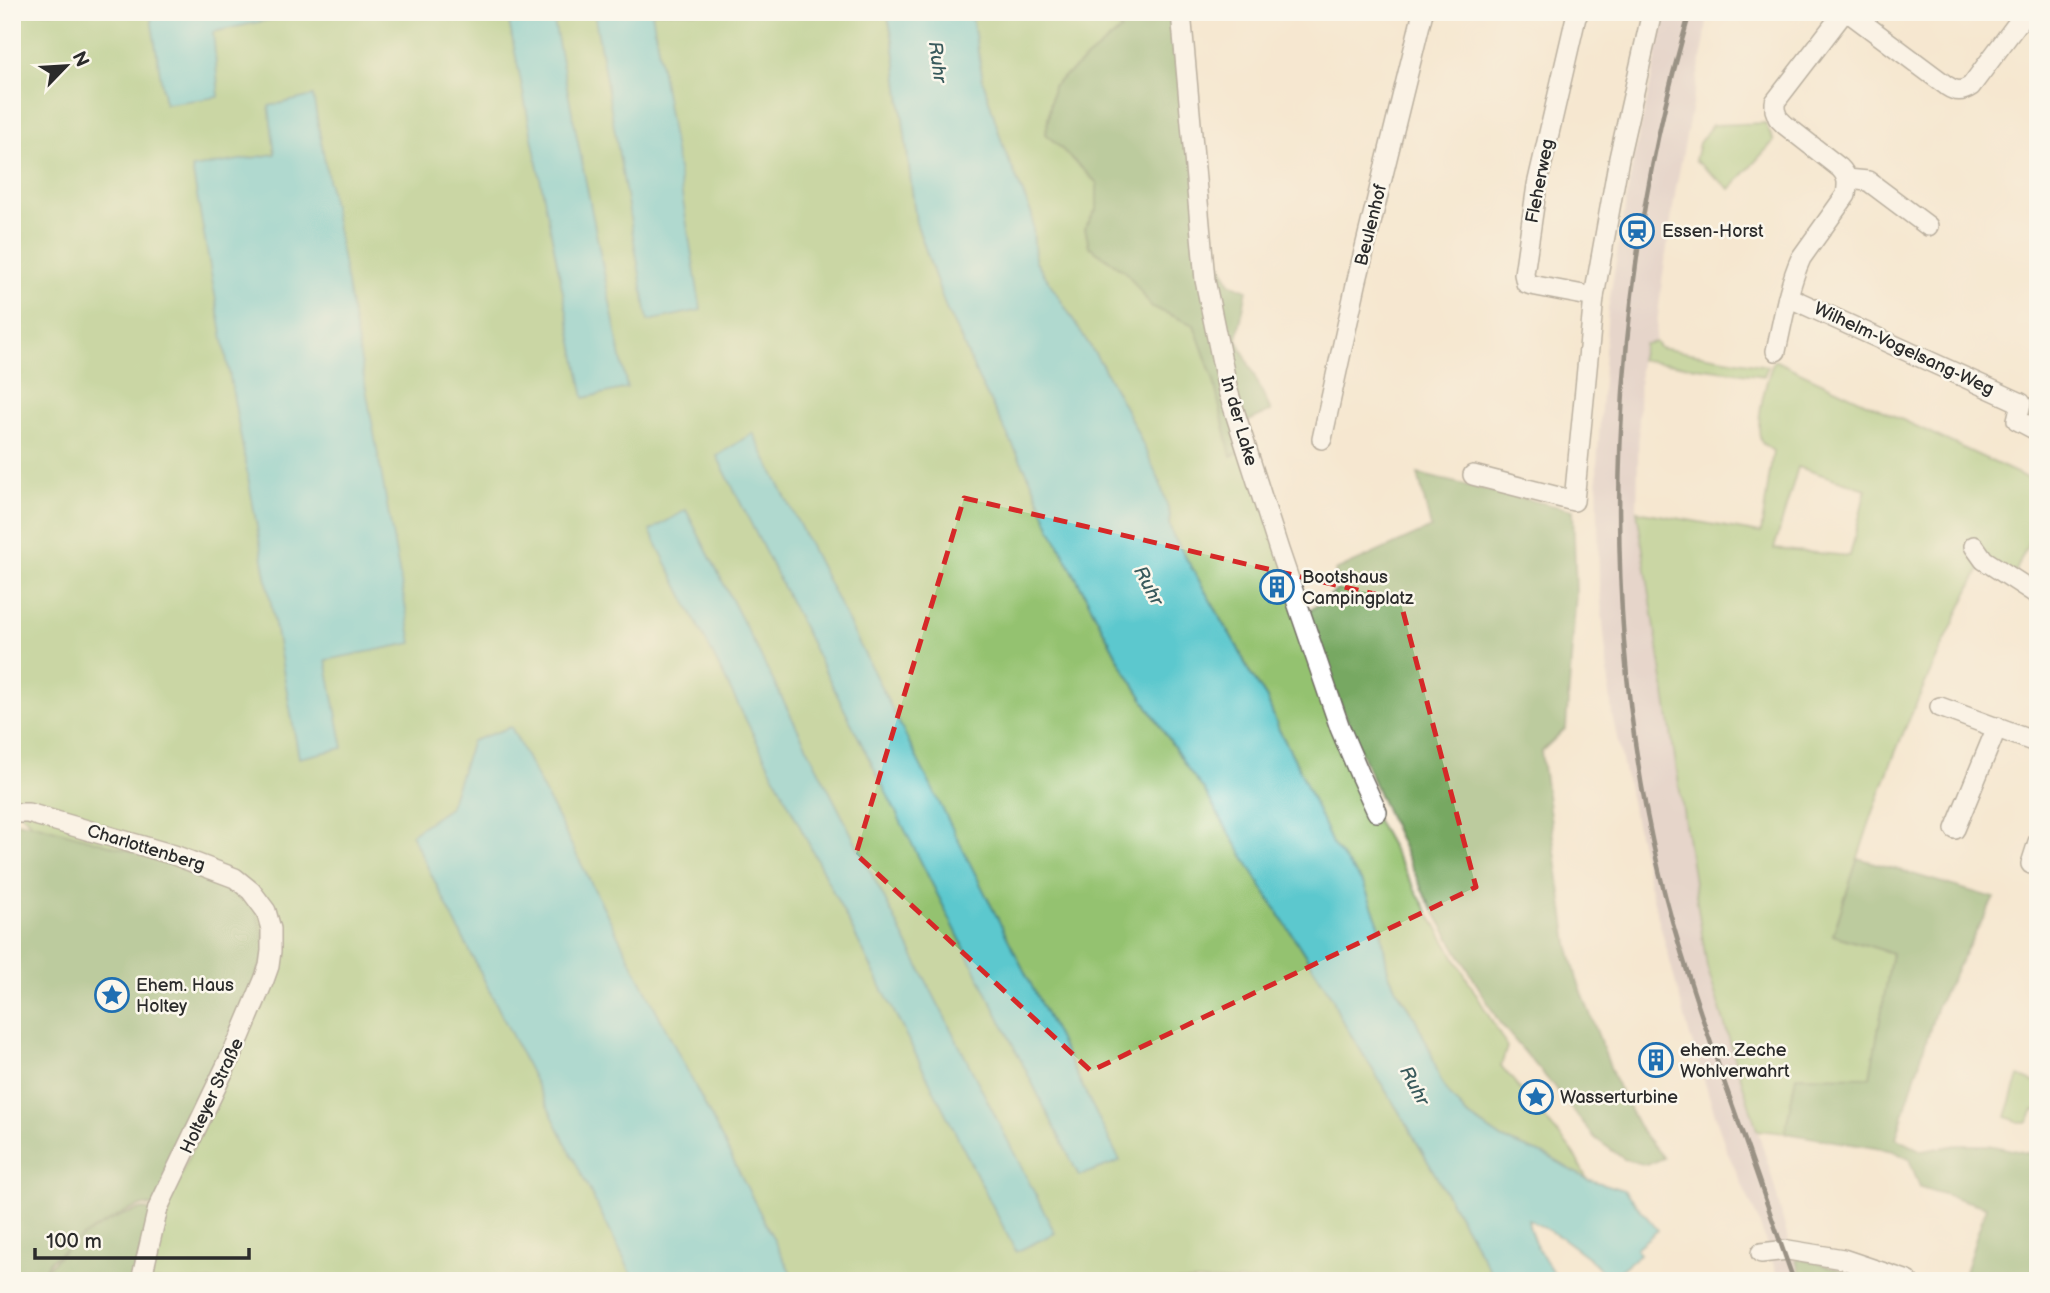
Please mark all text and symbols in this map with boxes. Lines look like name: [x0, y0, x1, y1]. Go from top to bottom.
north arrow: [32, 32, 102, 102]
water label: Ruhr: [923, 40, 951, 85]
text: N: [67, 48, 93, 71]
street label: Fleherweg: [1522, 137, 1558, 225]
street label: Beulenhof: [1351, 182, 1391, 268]
station icon: Essen-Horst: [1618, 212, 1656, 250]
place label: Essen-Horst: [1662, 221, 1764, 242]
street label: Wilhelm-Vogelsang-Weg: [1811, 298, 1997, 400]
street label: In der Lake: [1216, 374, 1262, 468]
water label: Ruhr: [1128, 562, 1168, 611]
place label: Bootshaus Campingplatz: [1302, 567, 1414, 609]
building icon: Bootshaus Campingplatz: [1258, 568, 1296, 606]
street label: Charlottenberg: [85, 820, 207, 876]
place label: Ehem. Haus Holtey: [136, 975, 234, 1017]
place icon: Ehem. Haus Holtey: [93, 976, 131, 1014]
street label: Holteyer Straße: [176, 1035, 248, 1157]
place label: ehem. Zeche Wohlverwahrt: [1680, 1040, 1790, 1082]
building icon: ehem. Zeche Wohlverwahrt: [1637, 1041, 1675, 1079]
water label: Ruhr: [1394, 1062, 1434, 1111]
place icon: Wasserturbine: [1517, 1078, 1555, 1116]
place label: Wasserturbine: [1560, 1087, 1678, 1108]
scale bar: [35, 1216, 248, 1260]
text: 100 m: [46, 1229, 102, 1254]

